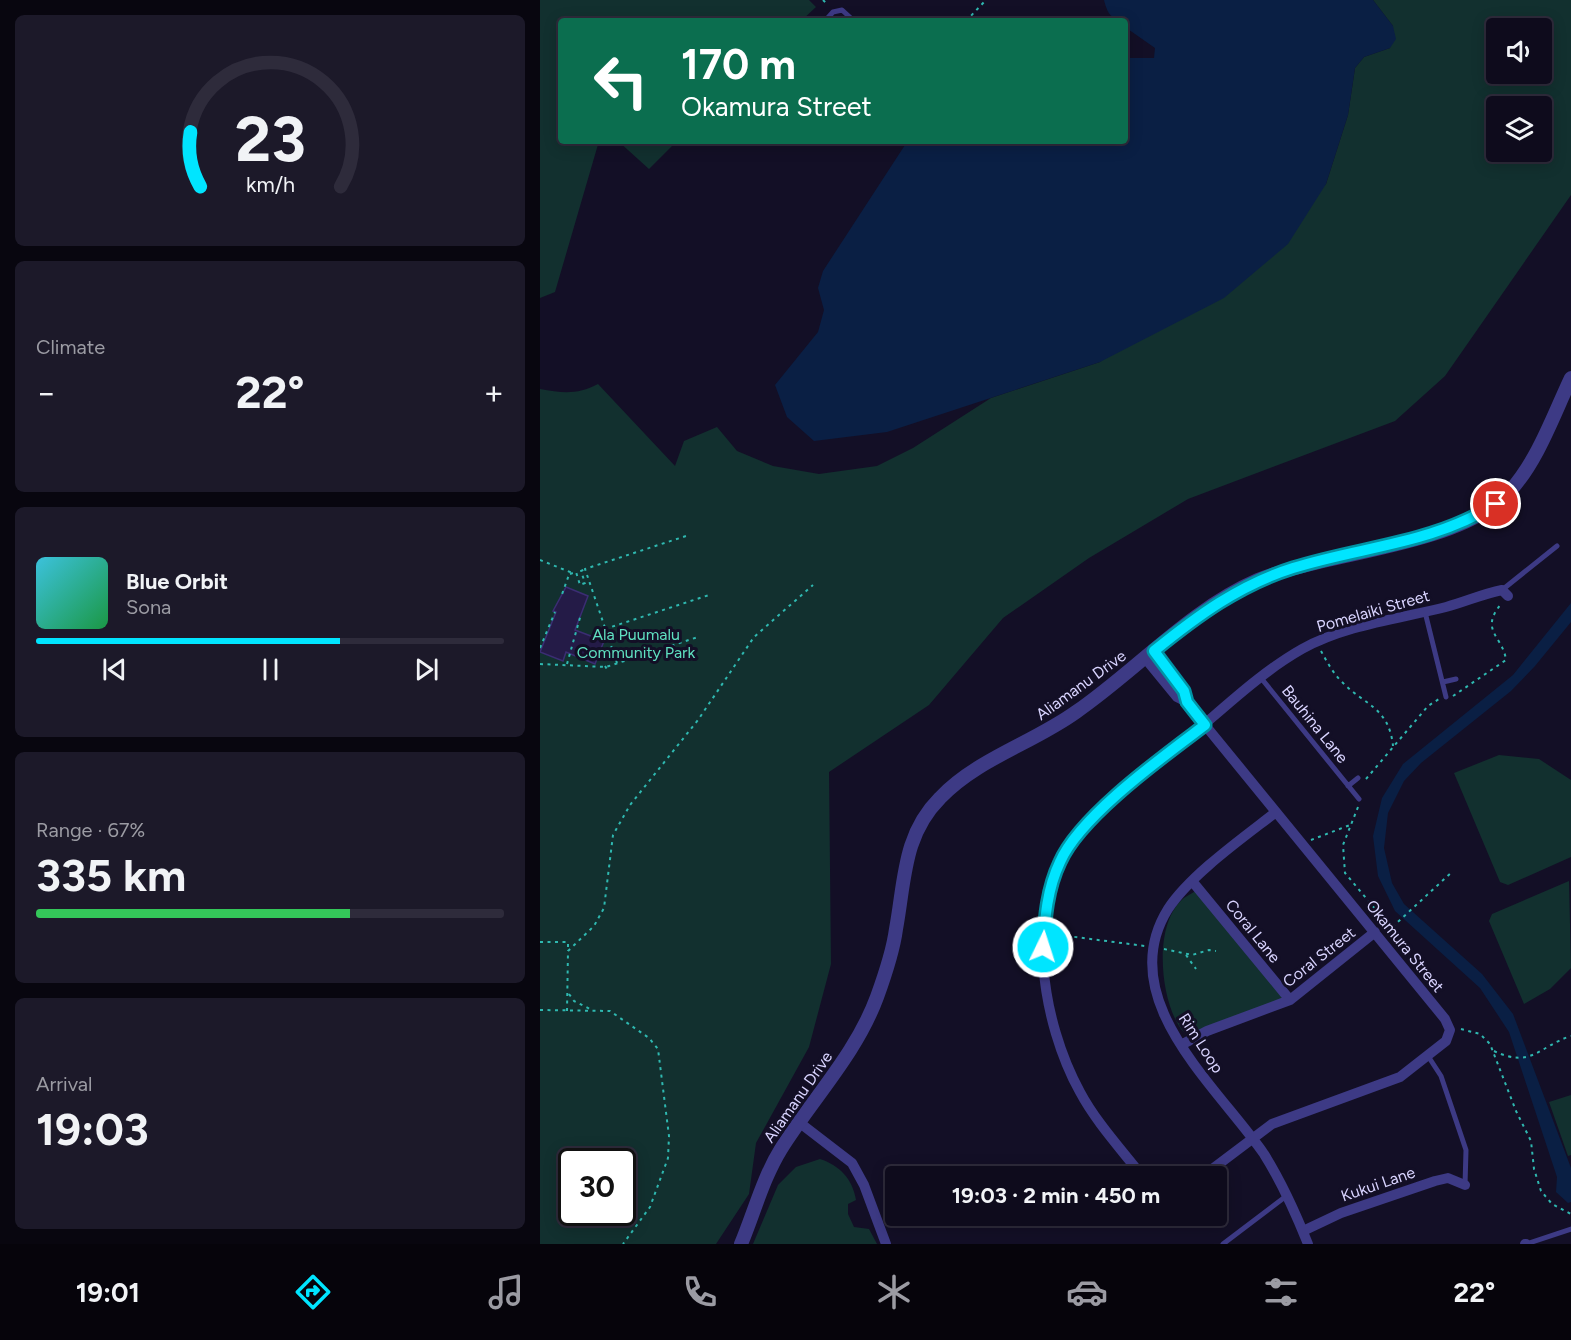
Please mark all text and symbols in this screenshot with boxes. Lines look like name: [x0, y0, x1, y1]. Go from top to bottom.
map controls: [1486, 18, 1552, 162]
button: sound: [1486, 18, 1552, 84]
text: 170 m: [681, 39, 796, 90]
icon: left: [582, 42, 660, 120]
text: Okamura Street: [681, 90, 872, 123]
button: layers: [1486, 96, 1552, 162]
text: 23: [235, 103, 305, 178]
text: km/h: [246, 173, 294, 198]
text: Climate: [36, 335, 105, 359]
text: 22°: [235, 365, 305, 419]
text: −: [36, 373, 57, 412]
text: +: [483, 373, 504, 412]
pin: [1470, 478, 1521, 529]
icon: arrive: [1479, 487, 1512, 520]
text: Blue Orbit: [126, 568, 228, 595]
street label: Pomelaiki Street: [1314, 586, 1432, 636]
text: Sona: [126, 595, 171, 619]
park label: Ala Puumalu Community Park: [577, 625, 695, 662]
street label: Aliamanu Drive: [1032, 646, 1130, 724]
icon: previous: [98, 653, 131, 686]
icon: pause: [254, 653, 287, 686]
icon: next: [410, 653, 443, 686]
street label: Bauhina Lane: [1278, 681, 1352, 767]
text: Range · 67%: [36, 818, 145, 842]
text: 335 km: [36, 848, 186, 902]
street label: Coral Lane: [1222, 895, 1284, 967]
street label: Okamura Street: [1362, 896, 1448, 996]
position arrow: [1011, 915, 1075, 979]
street label: Coral Street: [1279, 923, 1359, 991]
street label: Rim Loop: [1175, 1009, 1227, 1077]
street label: Aliamanu Drive: [760, 1048, 837, 1146]
text: Arrival: [36, 1072, 92, 1096]
text: 19:03: [36, 1102, 149, 1156]
speed limit sign: 30: [558, 1148, 636, 1226]
street label: Kukui Lane: [1338, 1162, 1418, 1206]
text: 19:03 · 2 min · 450 m: [952, 1182, 1160, 1209]
icon: directions: [292, 1271, 334, 1313]
icon: music: [485, 1271, 527, 1313]
icon: phone: [679, 1271, 721, 1313]
icon: climate: [873, 1271, 915, 1313]
icon: car: [1066, 1271, 1108, 1313]
icon: filters: [1260, 1271, 1302, 1313]
text: 19:01: [76, 1276, 140, 1309]
text: 22°: [1454, 1276, 1495, 1309]

